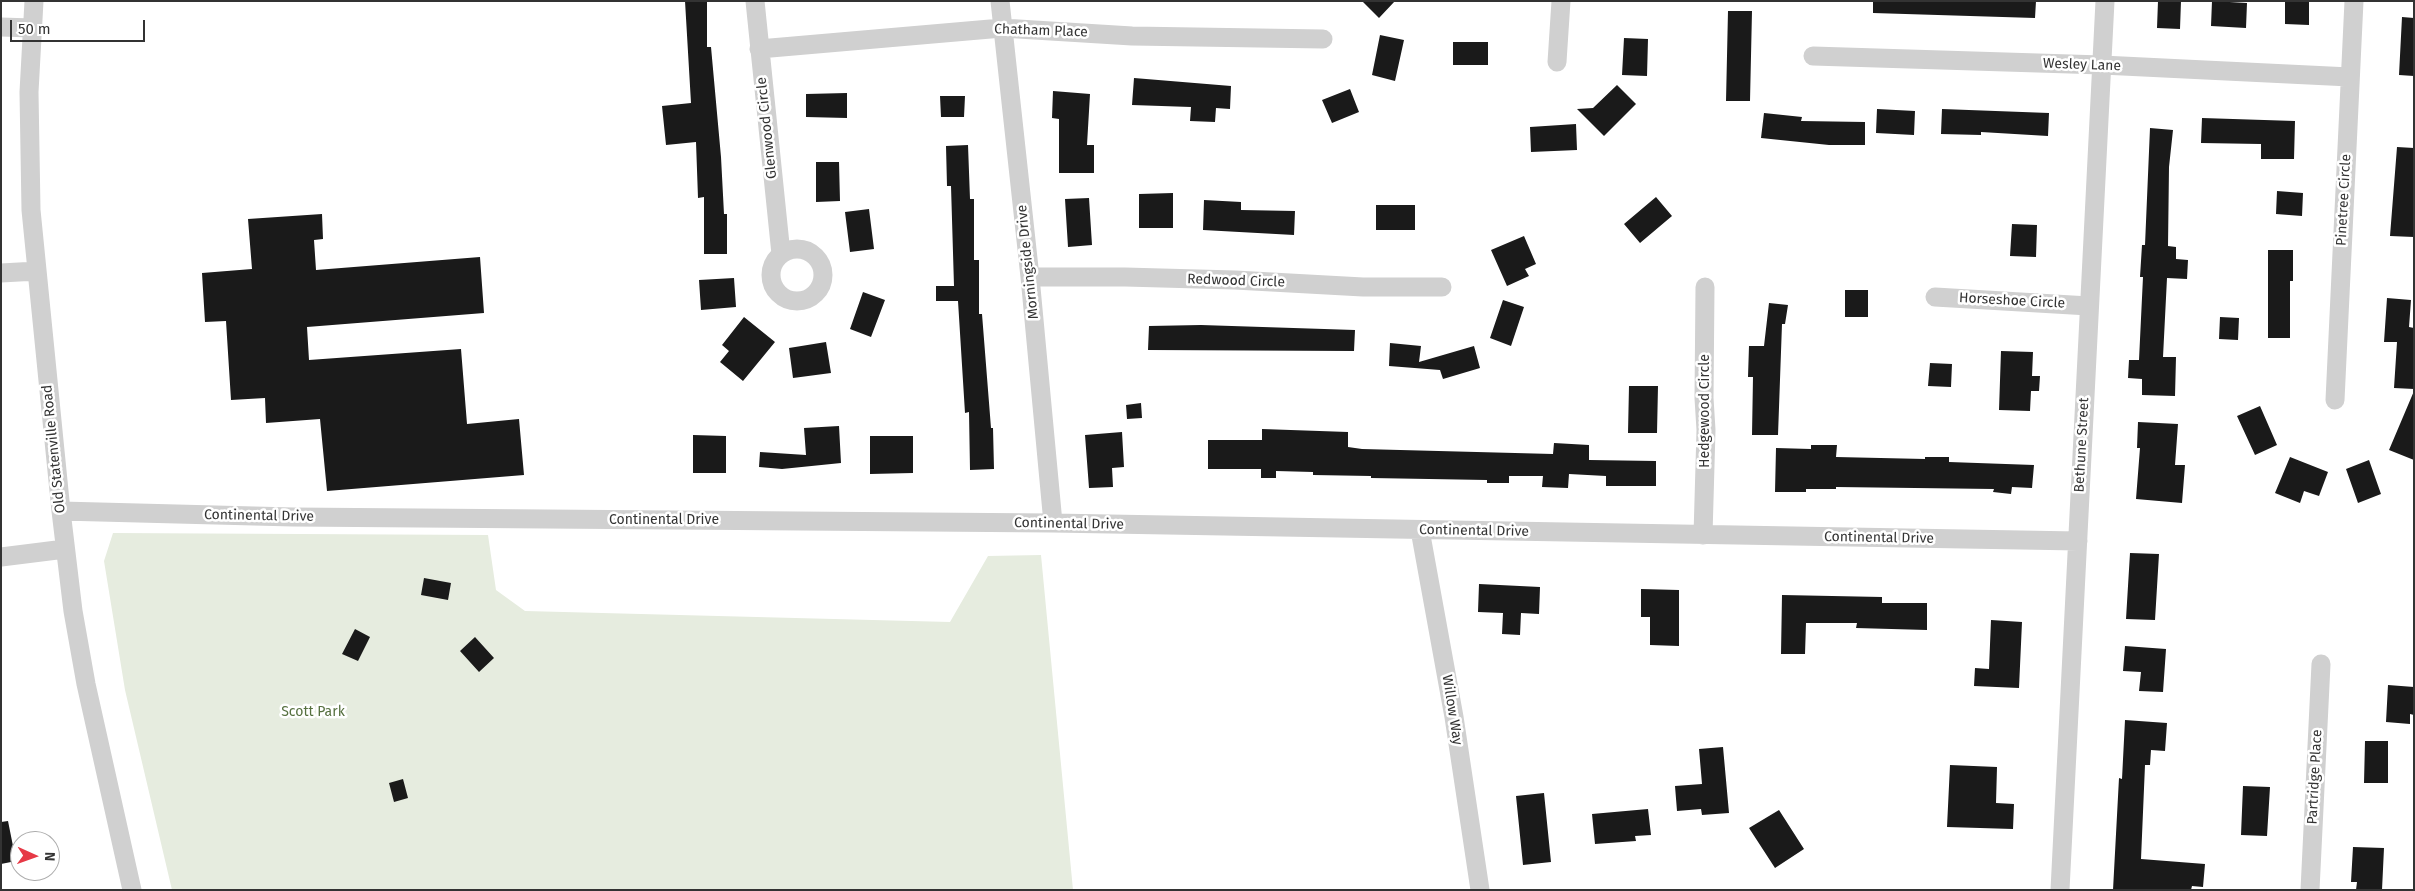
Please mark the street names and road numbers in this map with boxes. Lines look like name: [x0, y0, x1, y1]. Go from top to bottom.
street label: Chatham Place: [994, 21, 1088, 41]
street label: Wesley Lane: [2043, 55, 2121, 75]
street label: Glenwood Circle: [753, 76, 781, 180]
street label: Pinetree Circle: [2333, 154, 2355, 246]
street label: Morningside Drive: [1014, 204, 1042, 320]
street label: Redwood Circle: [1187, 271, 1285, 291]
street label: Horseshoe Circle: [1958, 290, 2066, 312]
street label: Hedgewood Circle: [1697, 354, 1713, 468]
street label: Old Statenville Road: [39, 384, 69, 514]
street label: Bethune Street: [2071, 397, 2093, 493]
street label: Continental Drive: [204, 507, 314, 525]
street label: Continental Drive: [609, 512, 719, 528]
street label: Continental Drive: [1014, 515, 1124, 533]
street label: Continental Drive: [1419, 522, 1529, 540]
street label: Continental Drive: [1824, 529, 1934, 547]
street label: Willow Way: [1438, 674, 1466, 746]
street label: Partridge Place: [2304, 729, 2326, 825]

